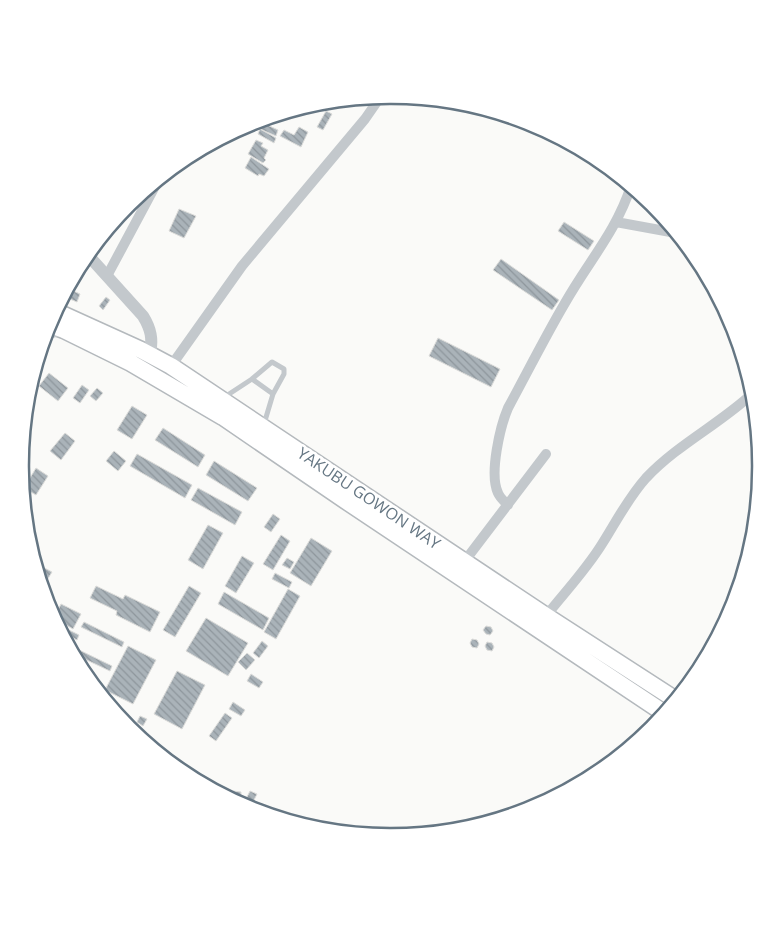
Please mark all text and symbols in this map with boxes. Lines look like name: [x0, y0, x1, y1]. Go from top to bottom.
street label: YAKUBU GOWON WAY: [293, 442, 445, 554]

